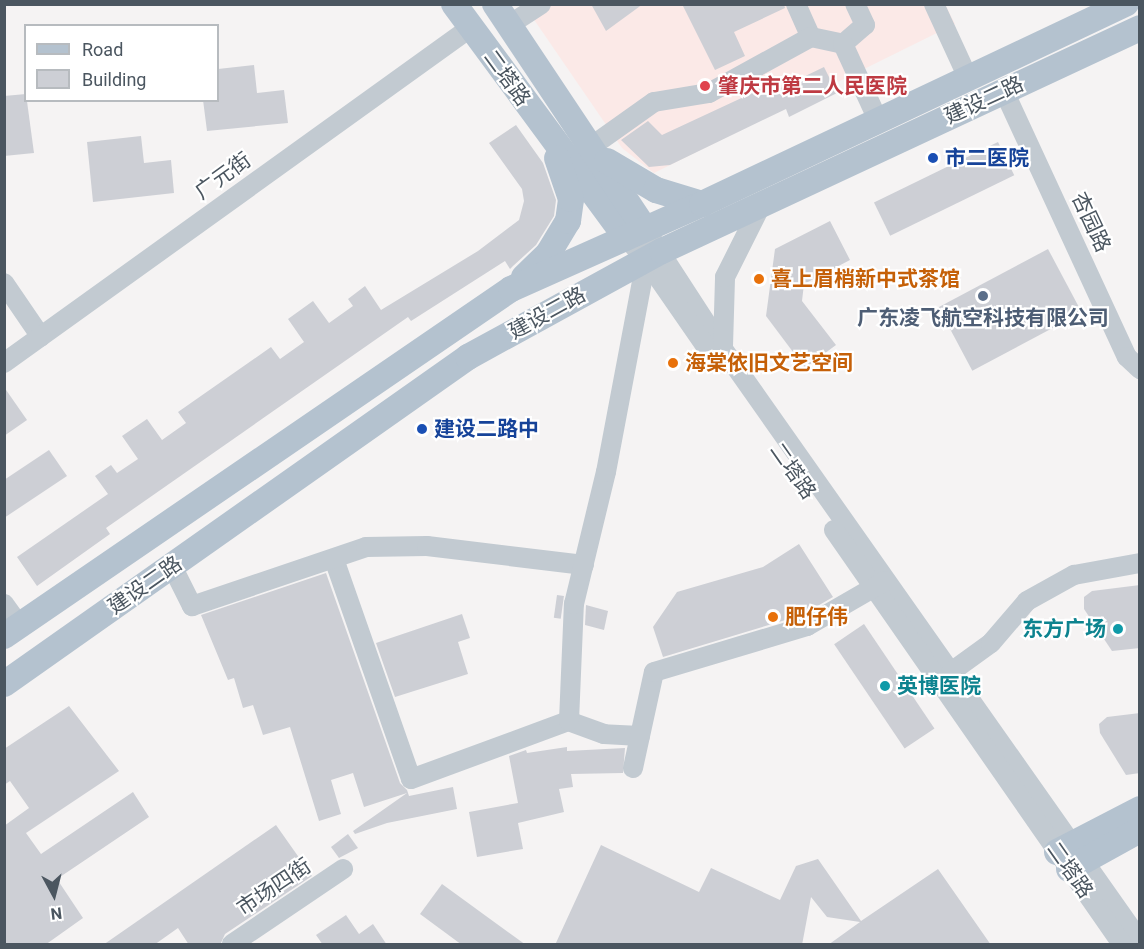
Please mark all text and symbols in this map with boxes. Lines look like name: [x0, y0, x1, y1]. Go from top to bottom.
legend: [24, 24, 219, 102]
text: Road: [82, 39, 123, 60]
street label: 二塔路: [478, 45, 536, 111]
text: Building: [82, 69, 146, 90]
street label: 建设二路: [941, 71, 1027, 129]
place label: 肇庆市第二人民医院: [718, 73, 907, 99]
marker: 肇庆市第二人民医院: [696, 77, 714, 95]
place label: 市二医院: [945, 145, 1029, 171]
street label: 广元街: [190, 147, 256, 205]
marker: 市二医院: [926, 151, 940, 165]
street label: 杏园路: [1066, 188, 1116, 256]
place label: 喜上眉梢新中式茶馆: [771, 266, 960, 292]
marker: 喜上眉梢新中式茶馆: [752, 272, 766, 286]
street label: 建设二路: [504, 282, 590, 344]
marker: 广东凌飞航空科技有限公司: [976, 289, 990, 303]
place label: 广东凌飞航空科技有限公司: [857, 305, 1109, 331]
place label: 海棠依旧文艺空间: [685, 350, 853, 376]
marker: 海棠依旧文艺空间: [666, 356, 680, 370]
place label: 建设二路中: [434, 416, 539, 442]
marker: 建设二路中: [415, 422, 429, 436]
street label: 二塔路: [765, 438, 821, 504]
street label: 建设二路: [103, 551, 187, 619]
place label: 肥仔伟: [785, 604, 848, 630]
marker: 肥仔伟: [766, 610, 780, 624]
place label: 东方广场: [1022, 616, 1106, 642]
marker: 东方广场: [1111, 622, 1125, 636]
place label: 英博医院: [897, 673, 981, 699]
marker: 英博医院: [878, 679, 892, 693]
street label: 二塔路: [1042, 837, 1098, 903]
street label: 市场四街: [232, 853, 316, 921]
north arrow: [24, 865, 84, 925]
text: N: [49, 903, 63, 923]

